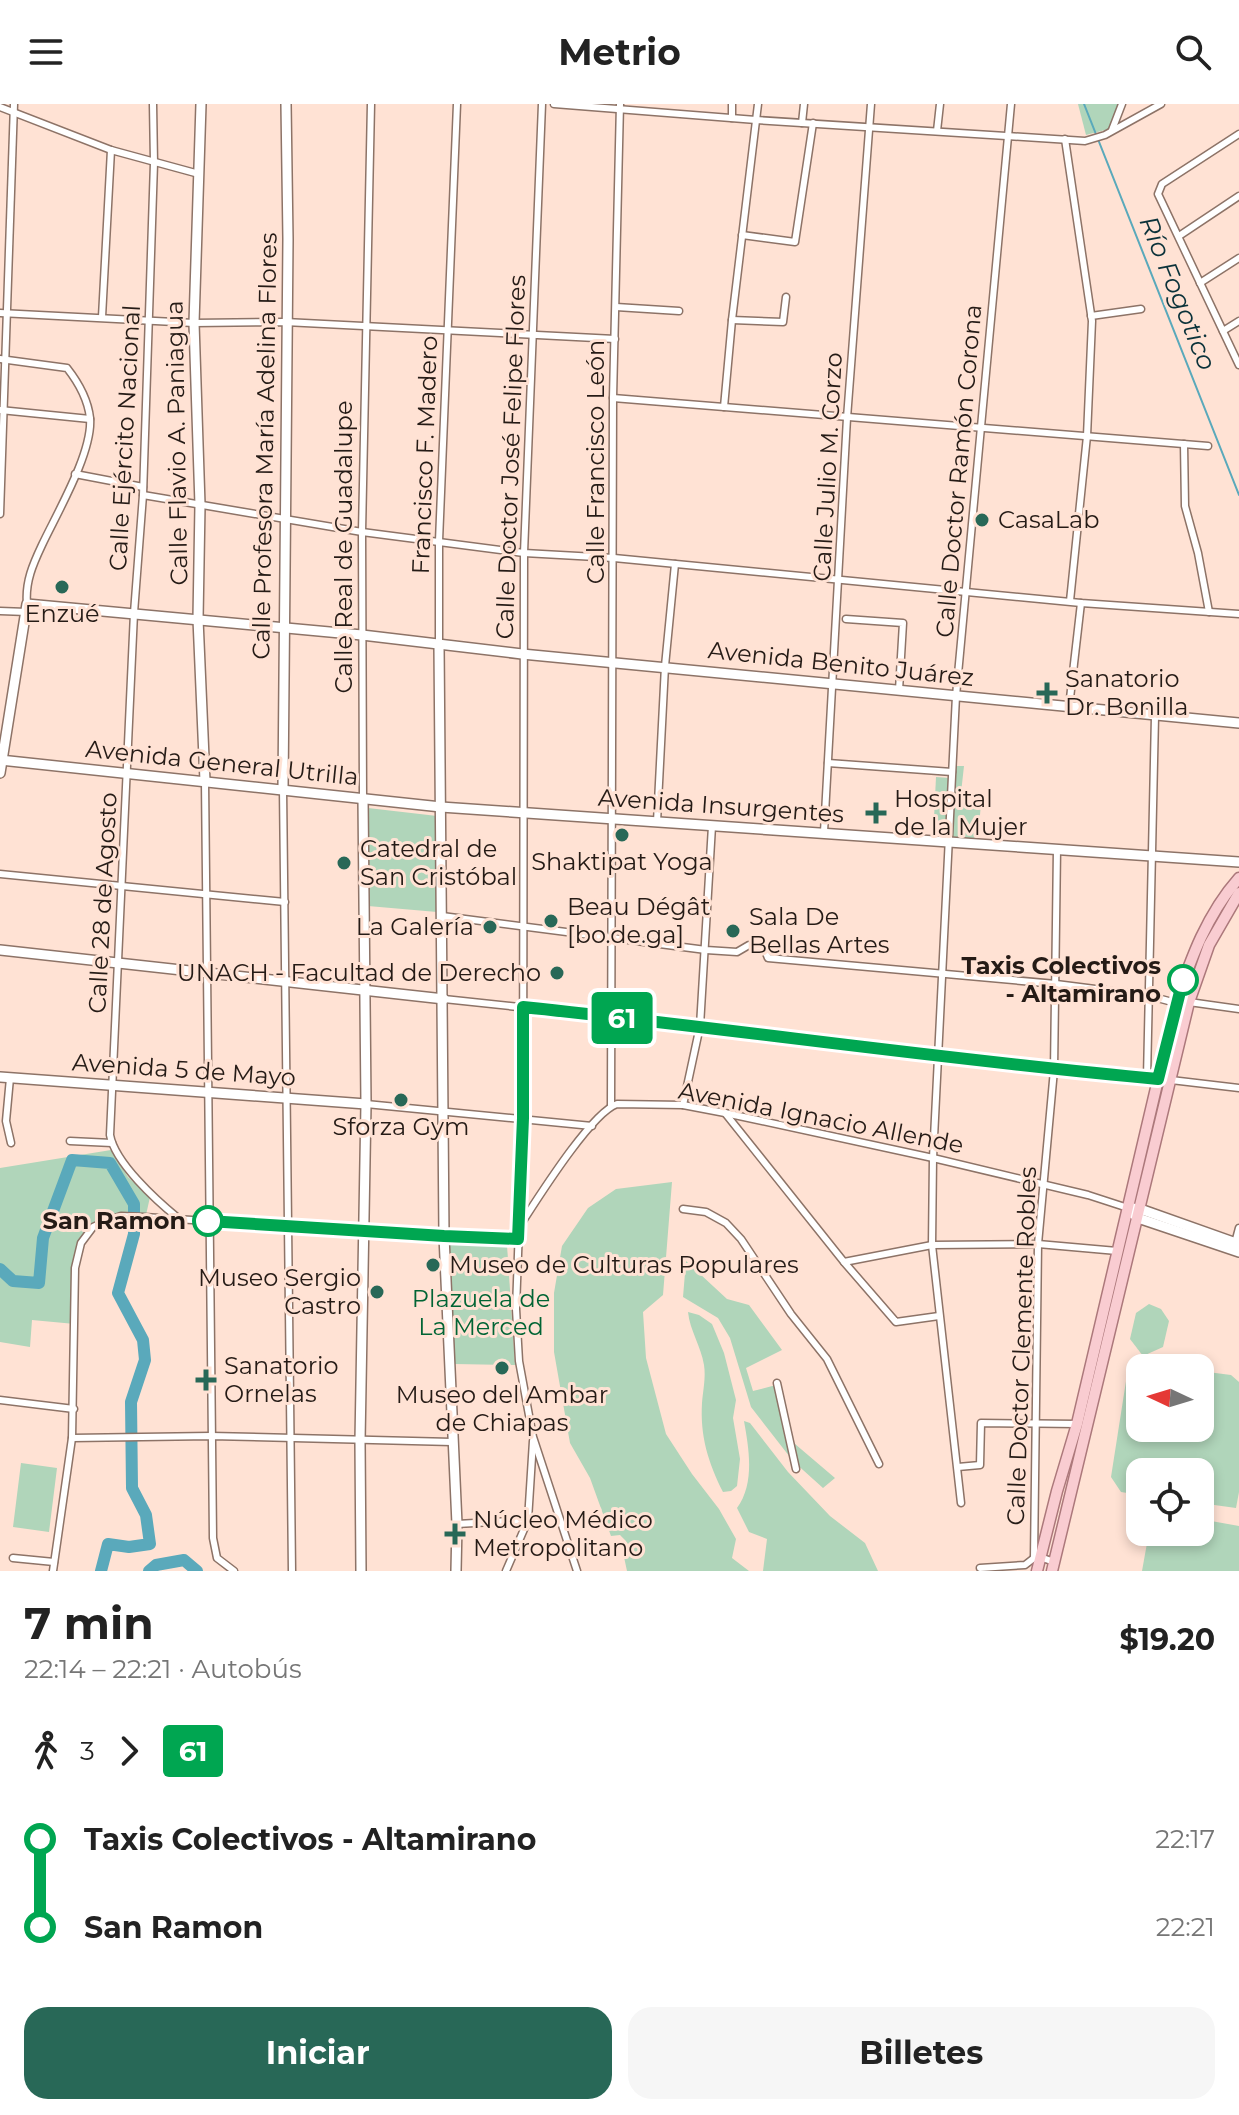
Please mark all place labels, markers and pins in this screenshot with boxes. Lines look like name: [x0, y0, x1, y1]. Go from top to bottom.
place label: CasaLab: [998, 505, 1099, 534]
marker: CasaLab: [973, 511, 991, 529]
marker: Enzué: [53, 578, 71, 596]
place label: Enzué: [24, 599, 100, 628]
place label: Sanatorio Dr. Bonilla: [1065, 664, 1188, 721]
marker: Sanatorio Dr. Bonilla: [1036, 682, 1058, 704]
place label: Hospital de la Mujer: [894, 784, 1028, 841]
marker: Hospital de la Mujer: [865, 802, 887, 824]
marker: Shaktipat Yoga: [613, 826, 631, 844]
place label: Catedral de San Cristóbal: [360, 834, 517, 891]
place label: Shaktipat Yoga: [531, 847, 713, 876]
marker: Catedral de San Cristóbal: [335, 854, 353, 872]
place label: Beau Dégât [bo.de.ga]: [567, 892, 711, 949]
place label: Sala De Bellas Artes: [749, 902, 889, 959]
place label: La Galería: [356, 912, 474, 941]
marker: Beau Dégât [bo.de.ga]: [542, 912, 560, 930]
marker: La Galería: [481, 918, 499, 936]
marker: Sala De Bellas Artes: [724, 922, 742, 940]
place label: Taxis Colectivos - Altamirano: [961, 951, 1161, 1008]
place label: UNACH - Facultad de Derecho: [177, 958, 541, 987]
marker: UNACH - Facultad de Derecho: [548, 964, 566, 982]
marker: Taxis Colectivos - Altamirano: [1168, 965, 1198, 995]
marker: Sforza Gym: [392, 1091, 410, 1109]
place label: Sforza Gym: [332, 1112, 470, 1141]
place label: San Ramon: [43, 1206, 186, 1235]
marker: San Ramon: [193, 1206, 223, 1236]
place label: Museo de Culturas Populares: [449, 1250, 799, 1279]
marker: Museo de Culturas Populares: [424, 1256, 442, 1274]
place label: Museo Sergio Castro: [198, 1263, 361, 1320]
marker: Museo Sergio Castro: [368, 1283, 386, 1301]
place label: Sanatorio Ornelas: [224, 1351, 339, 1408]
marker: Museo del Ambar de Chiapas: [493, 1359, 511, 1377]
marker: Sanatorio Ornelas: [195, 1369, 217, 1391]
place label: Museo del Ambar de Chiapas: [396, 1380, 608, 1437]
place label: Núcleo Médico Metropolitano: [473, 1505, 653, 1562]
marker: Núcleo Médico Metropolitano: [444, 1523, 466, 1545]

